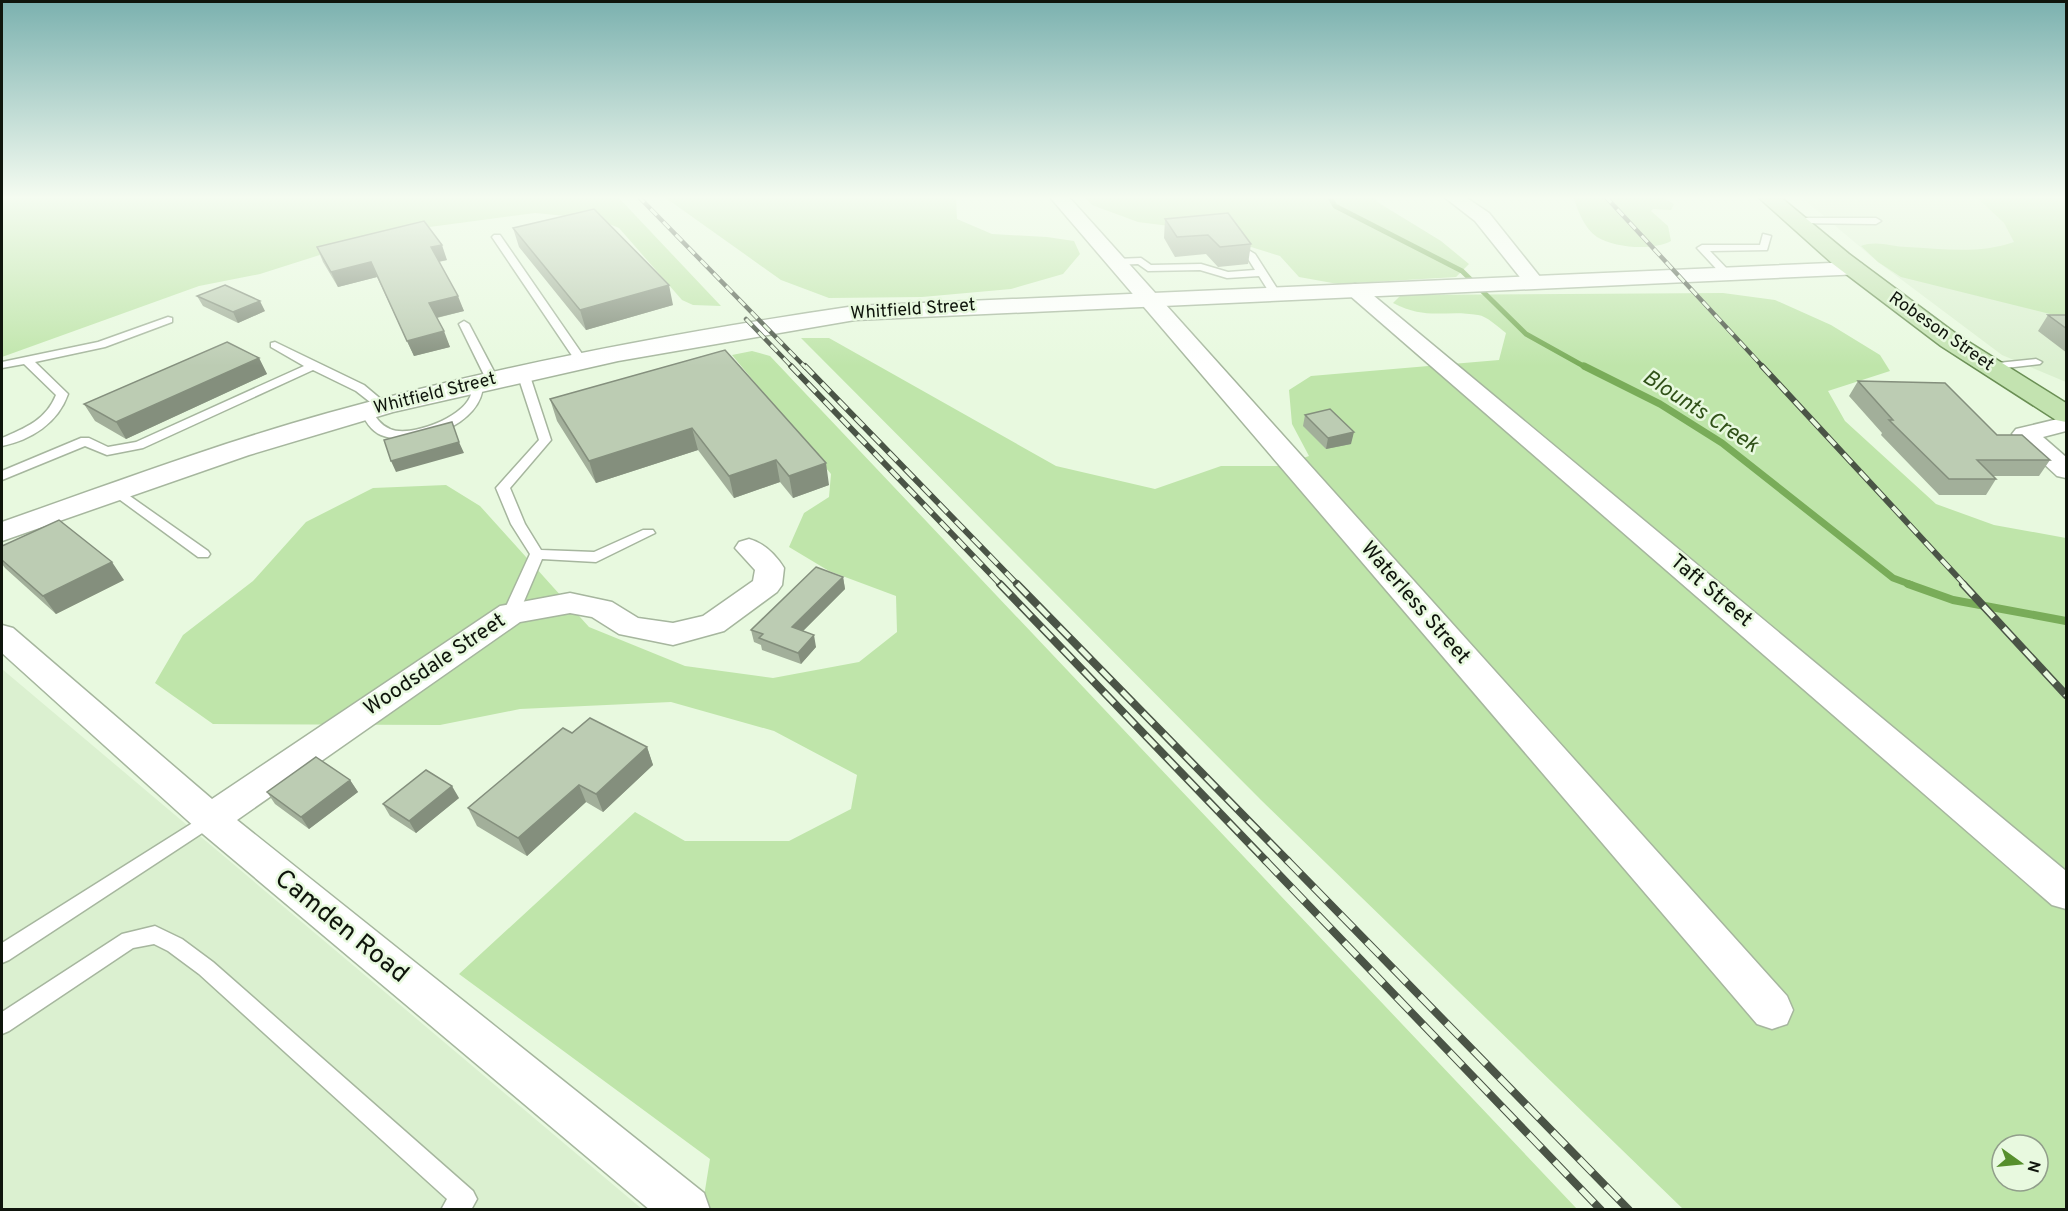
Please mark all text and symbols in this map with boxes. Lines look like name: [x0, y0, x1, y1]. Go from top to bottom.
street label: Robeson Street: [1884, 287, 1998, 377]
street label: Whitfield Street: [850, 294, 976, 326]
water label: Blounts Creek: [1637, 365, 1764, 460]
street label: Whitfield Street: [371, 368, 499, 420]
street label: Waterless Street: [1354, 536, 1476, 670]
street label: Taft Street: [1664, 549, 1758, 633]
street label: Woodsdale Street: [359, 608, 511, 722]
street label: Camden Road: [267, 863, 415, 991]
north arrow: [1990, 1133, 2050, 1193]
text: N: [2021, 1158, 2044, 1175]

